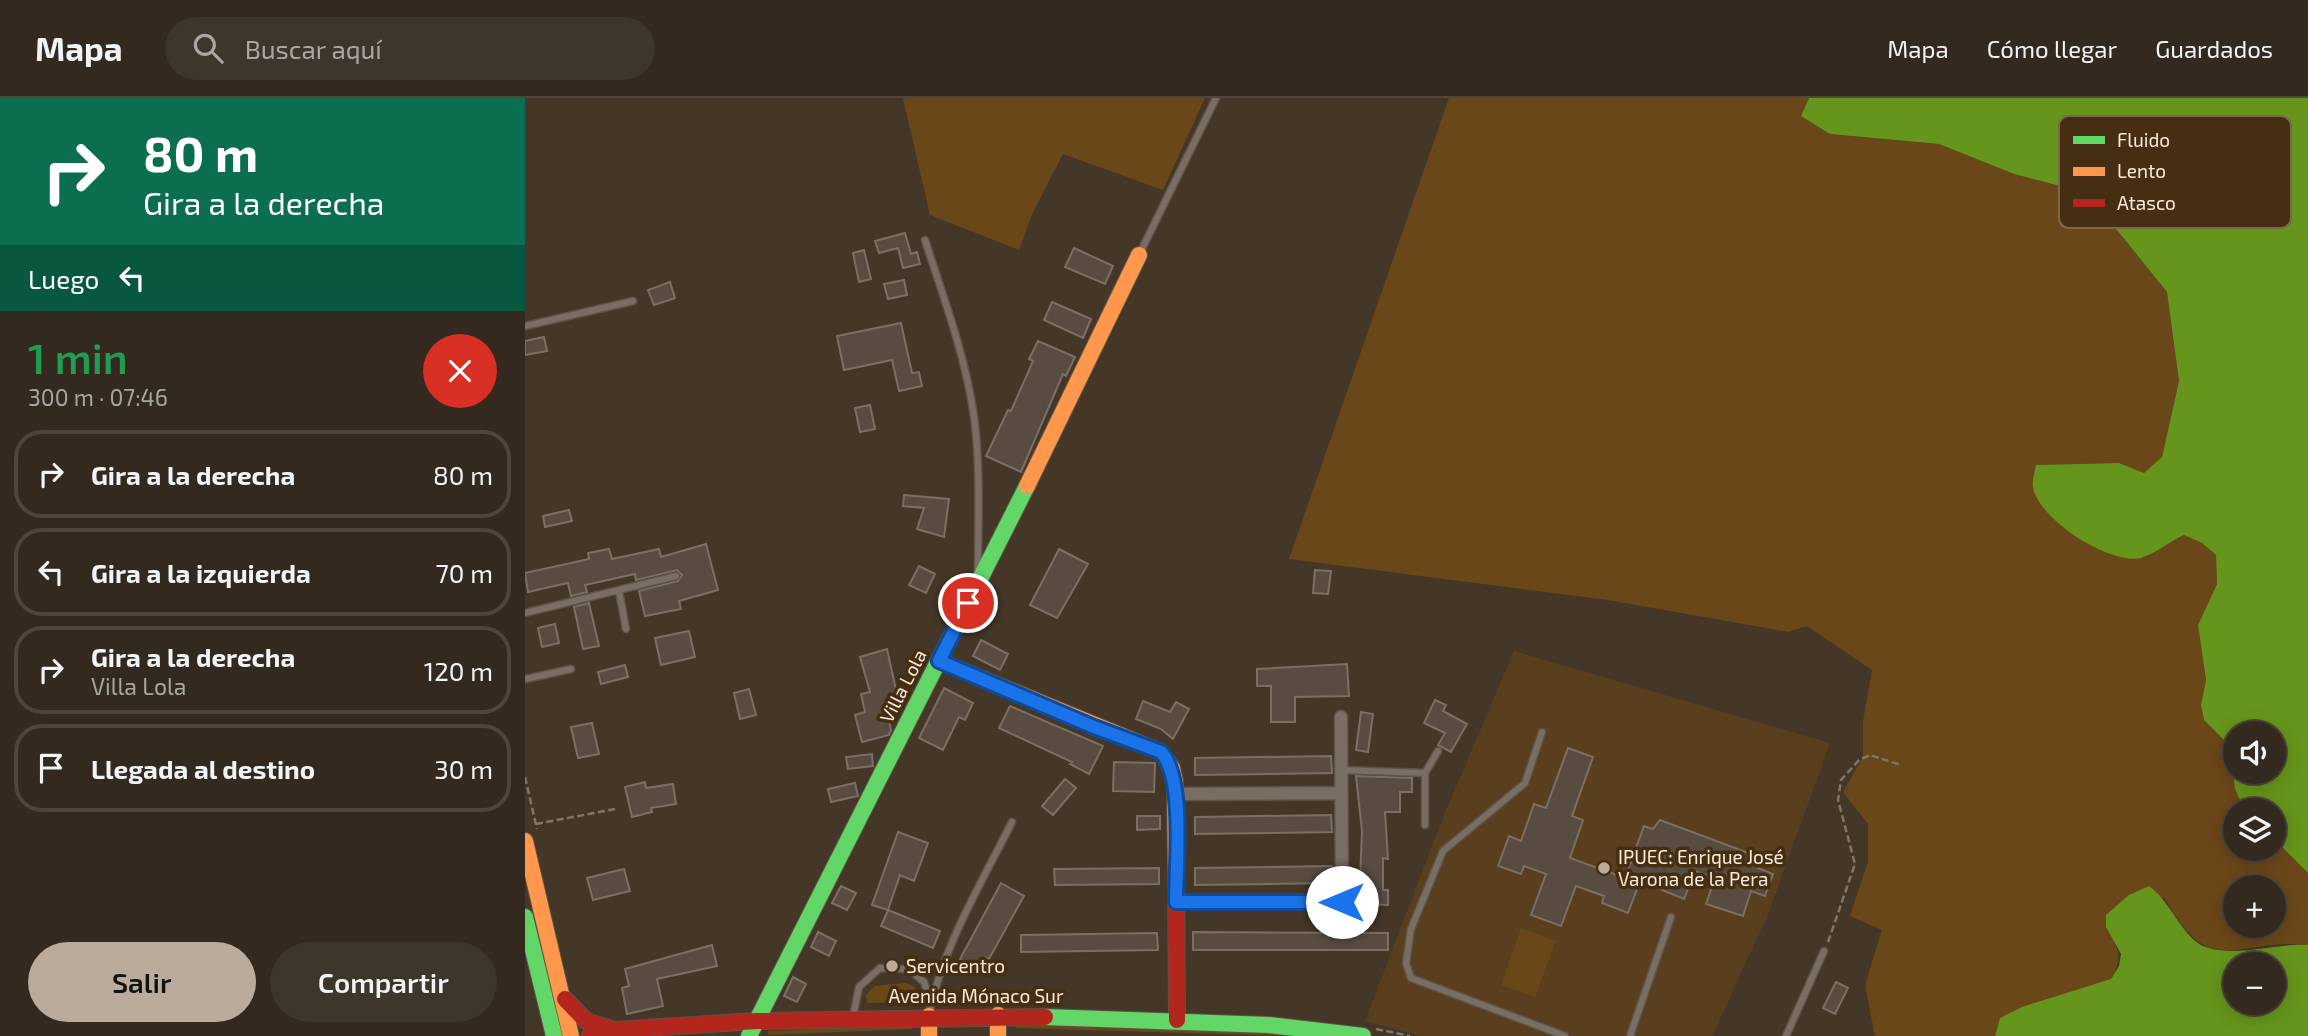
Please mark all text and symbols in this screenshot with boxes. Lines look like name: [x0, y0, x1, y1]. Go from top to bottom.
search box: [165, 17, 655, 80]
text: Mapa: [35, 28, 123, 68]
icon: search: [189, 29, 227, 67]
text: Buscar aquí: [245, 33, 382, 64]
text: Mapa: [1887, 34, 1949, 63]
text: Cómo llegar: [1987, 34, 2117, 63]
text: Guardados: [2155, 34, 2273, 63]
legend: [2059, 116, 2291, 228]
text: 80 m: [143, 123, 258, 182]
icon: right: [28, 126, 119, 217]
text: Fluido: [2117, 128, 2170, 151]
text: Lento: [2117, 159, 2166, 182]
text: Gira a la derecha: [143, 183, 384, 221]
text: Atasco: [2117, 191, 2176, 214]
icon: left: [113, 259, 151, 297]
text: Luego: [28, 263, 99, 294]
text: 1 min: [28, 332, 128, 382]
button: close: [423, 334, 497, 408]
text: 300 m · 07:46: [28, 383, 168, 411]
icon: right: [32, 455, 70, 493]
text: Gira a la derecha: [91, 459, 295, 490]
text: 80 m: [433, 459, 493, 490]
icon: left: [32, 553, 70, 591]
text: Gira a la izquierda: [91, 557, 311, 588]
text: 70 m: [435, 557, 493, 588]
pin: [938, 573, 998, 633]
icon: arrive: [949, 584, 987, 622]
text: Gira a la derecha: [91, 641, 295, 672]
street label: Villa Lola: [874, 645, 931, 726]
icon: right: [32, 651, 70, 689]
text: 120 m: [424, 655, 493, 686]
text: Villa Lola: [91, 672, 186, 700]
map controls: [2223, 721, 2286, 1015]
button: sound: [2223, 721, 2286, 784]
icon: arrive: [32, 749, 70, 787]
text: Llegada al destino: [91, 753, 315, 784]
text: 30 m: [434, 753, 493, 784]
button: layers: [2223, 798, 2286, 861]
place label: IPUEC: Enrique José Varona de la Pera: [1618, 845, 1784, 890]
marker: IPUEC: Enrique José Varona de la Pera: [1596, 860, 1612, 876]
position arrow: [1305, 865, 1379, 939]
button: +: [2223, 875, 2286, 938]
button: Salir: [28, 942, 256, 1022]
button: Compartir: [270, 942, 497, 1022]
button: −: [2223, 952, 2286, 1015]
place label: Servicentro: [906, 954, 1005, 977]
marker: Servicentro: [884, 958, 900, 974]
street label: Avenida Mónaco Sur: [888, 984, 1064, 1007]

